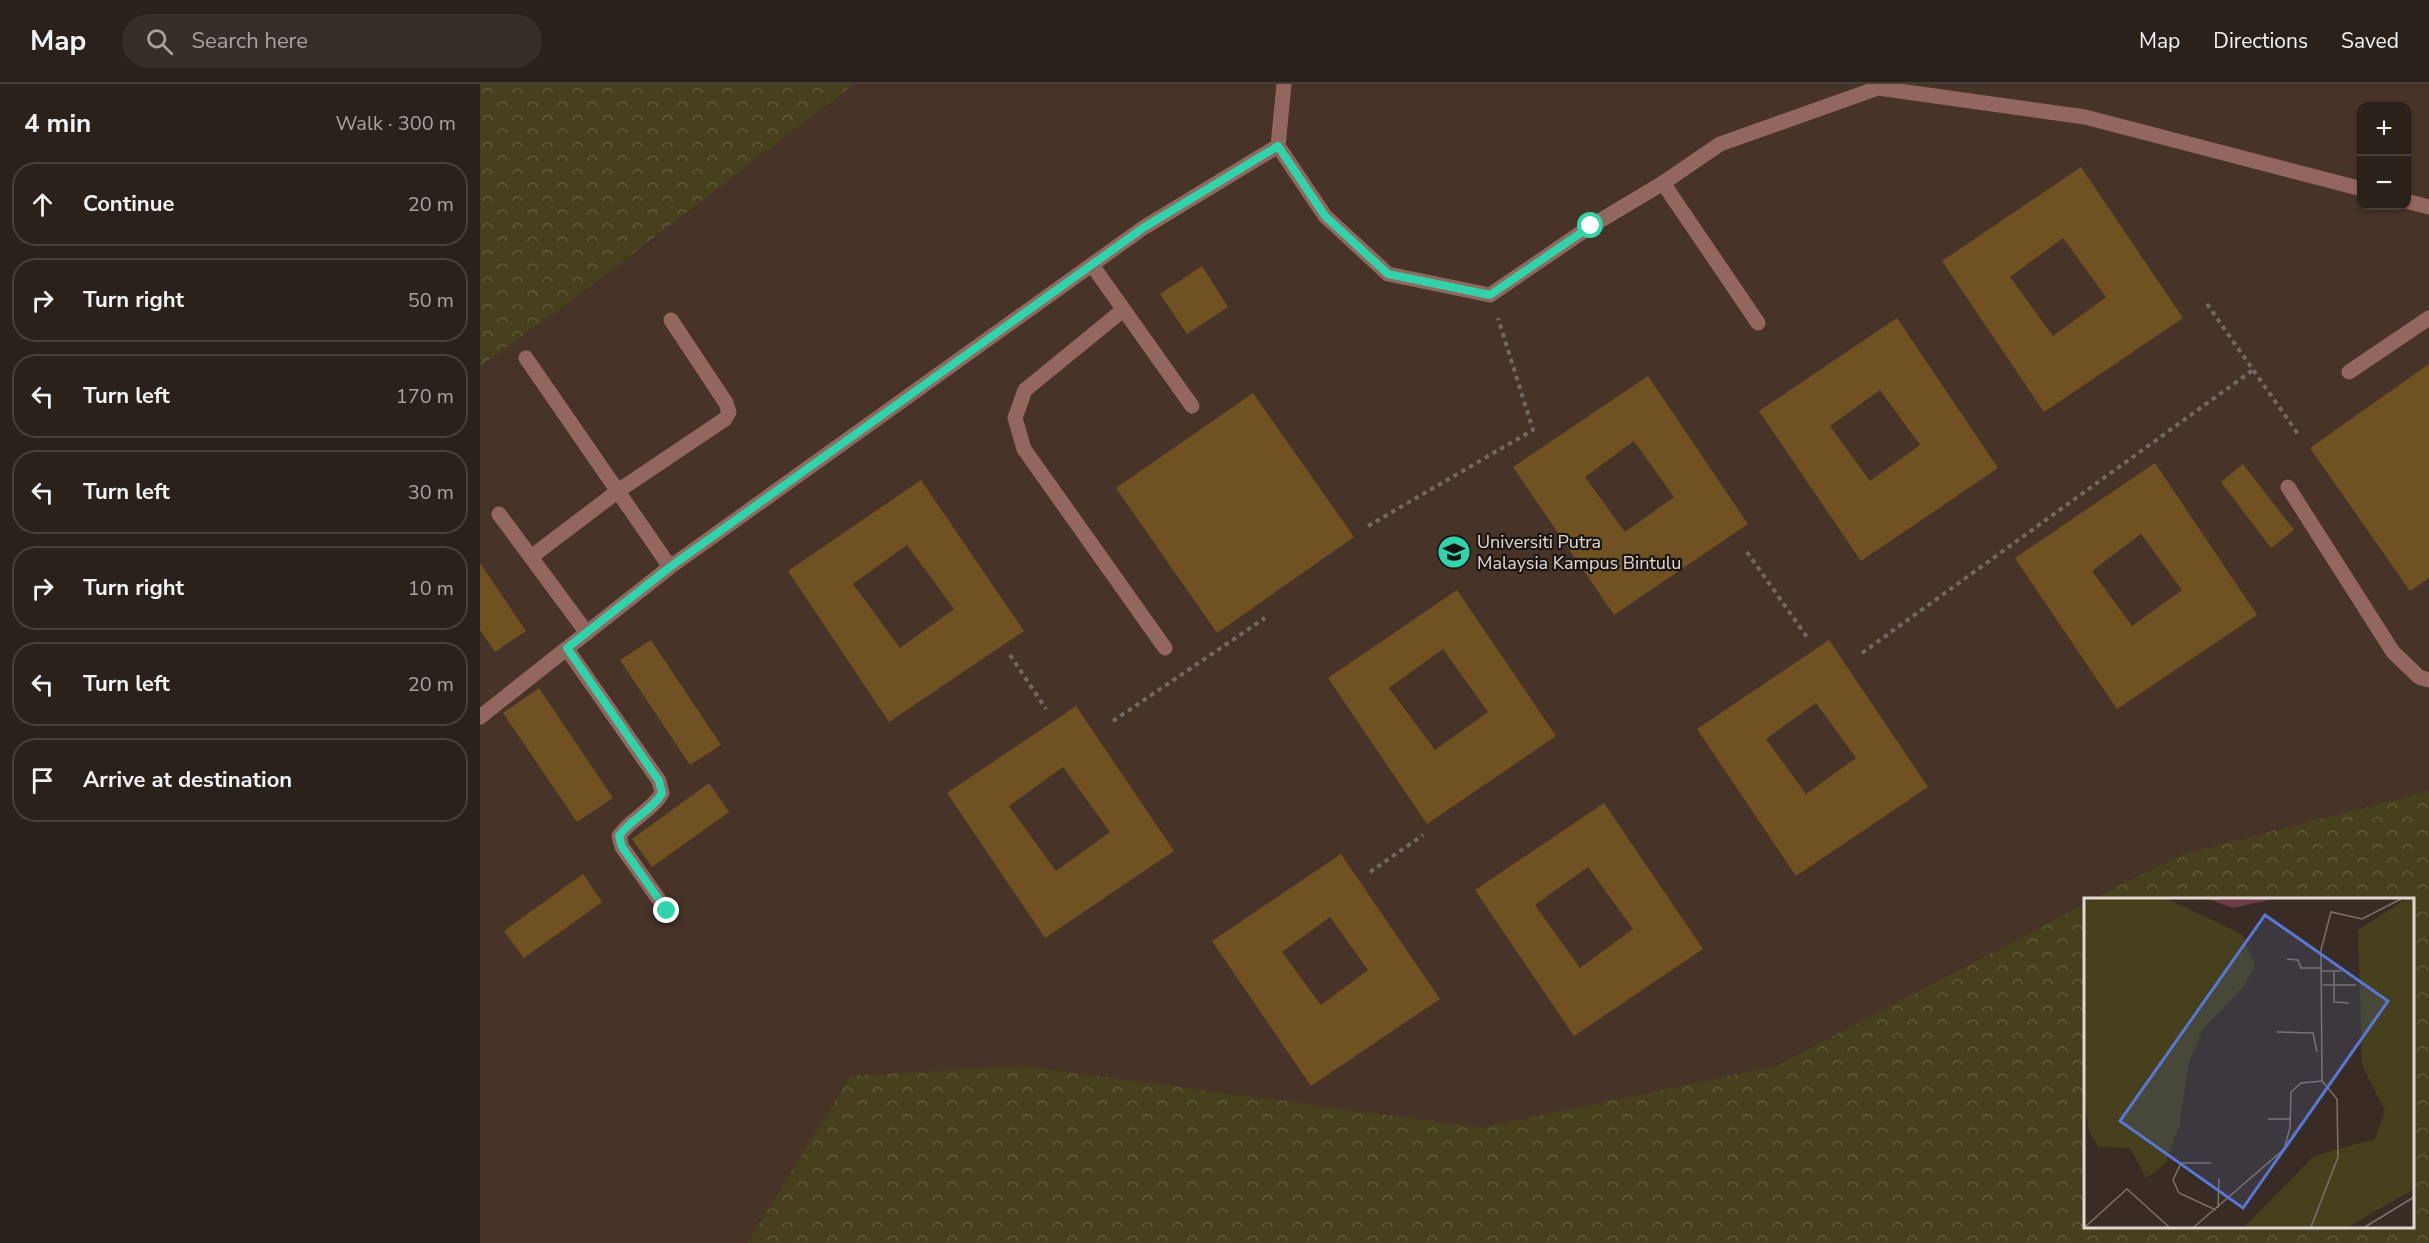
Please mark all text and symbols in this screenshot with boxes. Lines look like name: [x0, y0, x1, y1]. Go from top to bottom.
search box: [122, 14, 542, 68]
text: Map: [30, 22, 86, 60]
icon: search: [143, 25, 176, 58]
text: Search here: [191, 26, 308, 56]
text: Map: [2139, 27, 2180, 55]
text: Directions: [2213, 27, 2308, 55]
text: Saved: [2341, 27, 2399, 55]
map controls: [2357, 102, 2411, 210]
button: +: [2357, 102, 2411, 156]
text: 4 min: [24, 106, 91, 141]
text: Walk · 300 m: [336, 110, 456, 137]
button: −: [2357, 156, 2411, 210]
icon: ahead: [26, 188, 59, 221]
text: Continue: [83, 189, 174, 219]
text: 20 m: [408, 191, 454, 218]
route start: [1577, 212, 1603, 238]
icon: right: [26, 284, 59, 317]
text: Turn right: [83, 285, 184, 315]
text: 50 m: [408, 287, 454, 314]
icon: left: [26, 380, 59, 413]
text: Turn left: [83, 381, 170, 411]
text: 170 m: [396, 383, 454, 410]
icon: left: [26, 476, 59, 509]
text: Turn left: [83, 477, 170, 507]
text: 30 m: [408, 479, 454, 506]
place label: Universiti Putra Malaysia Kampus Bintulu: [1477, 530, 1681, 575]
school or university icon: Universiti Putra Malaysia Kampus Bintulu: [1436, 534, 1472, 570]
icon: right: [26, 572, 59, 605]
text: Turn right: [83, 573, 184, 603]
text: 10 m: [408, 575, 454, 602]
icon: left: [26, 668, 59, 701]
text: Turn left: [83, 669, 170, 699]
text: 20 m: [408, 671, 454, 698]
icon: arrive: [26, 764, 59, 797]
text: Arrive at destination: [83, 765, 292, 795]
route end: [653, 897, 679, 923]
inset map: [2084, 898, 2414, 1228]

